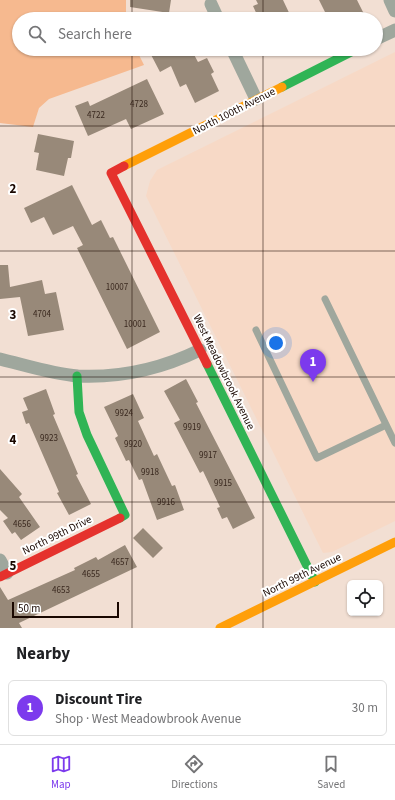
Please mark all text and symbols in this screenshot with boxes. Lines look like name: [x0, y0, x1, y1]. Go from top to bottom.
search box: [12, 12, 383, 56]
icon: search: [26, 23, 48, 45]
text: Search here: [58, 24, 132, 45]
street label: North 100th Avenue: [190, 83, 278, 138]
house number: 4728: [130, 98, 148, 111]
house number: 4722: [87, 109, 105, 122]
text: 2: [10, 180, 17, 198]
house number: 10007: [106, 281, 129, 294]
text: 3: [10, 306, 17, 324]
house number: 4704: [33, 308, 51, 321]
street label: West Meadowbrook Avenue: [190, 312, 259, 433]
house number: 10001: [124, 318, 146, 331]
your location: [266, 333, 286, 353]
pin: 1: [300, 349, 326, 382]
house number: 9924: [115, 407, 133, 420]
house number: 9919: [183, 421, 201, 434]
text: 4: [10, 431, 17, 449]
house number: 9923: [40, 432, 58, 445]
house number: 9920: [124, 438, 142, 451]
house number: 9917: [199, 449, 217, 462]
house number: 9918: [141, 466, 159, 479]
house number: 9915: [214, 477, 232, 490]
house number: 9916: [157, 496, 175, 509]
street label: North 99th Drive: [20, 511, 95, 558]
house number: 4656: [13, 518, 31, 531]
street label: North 99th Avenue: [260, 549, 344, 600]
house number: 4657: [111, 556, 129, 569]
text: 5: [10, 557, 17, 575]
house number: 4655: [82, 568, 100, 581]
map controls: [347, 580, 383, 616]
button: locate: [347, 580, 383, 616]
house number: 4653: [52, 584, 70, 597]
scale bar: [12, 600, 119, 619]
text: 50 m: [18, 601, 40, 616]
text: Nearby: [16, 642, 70, 666]
text: Discount Tire: [55, 689, 142, 710]
text: 1: [27, 699, 33, 717]
text: 30 m: [352, 699, 378, 717]
text: Shop · West Meadowbrook Avenue: [55, 710, 241, 728]
tab: Map: [50, 753, 72, 792]
tab: Directions: [171, 753, 218, 792]
tab: Saved: [317, 753, 345, 792]

